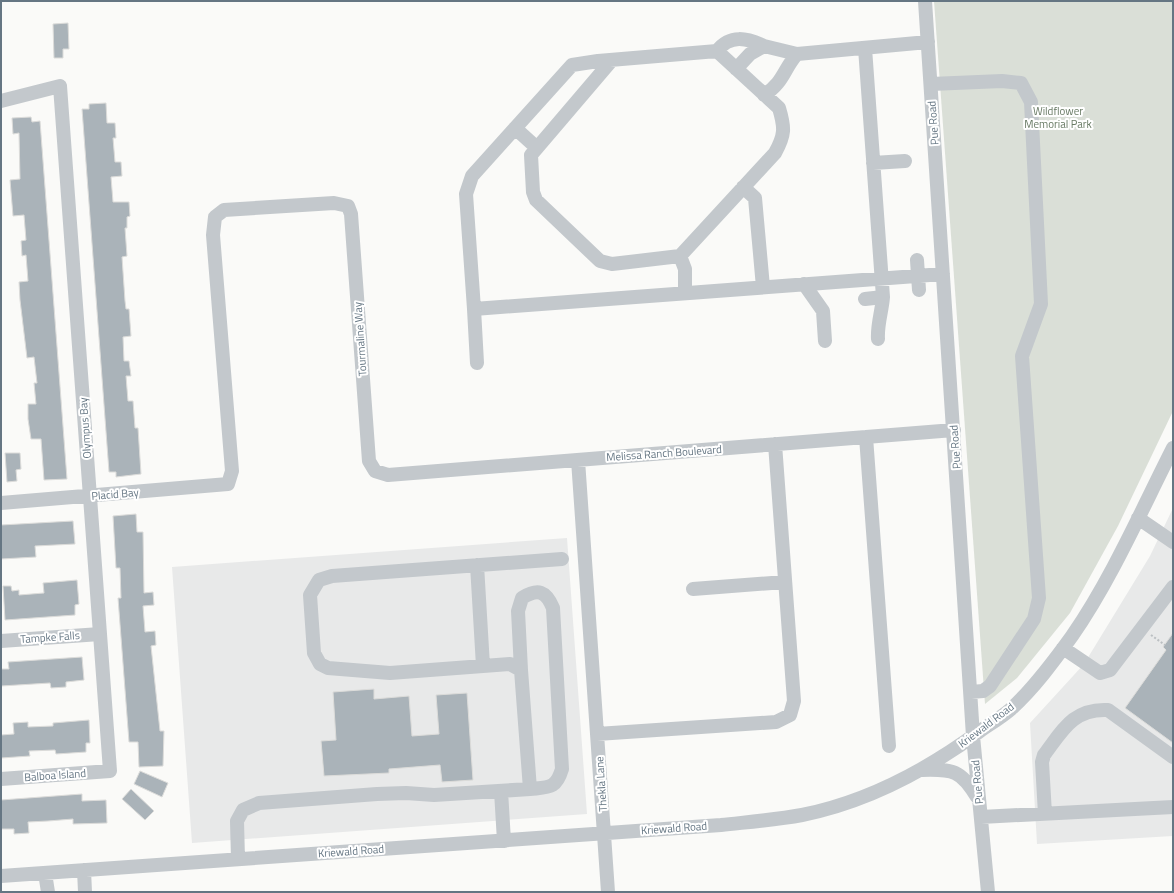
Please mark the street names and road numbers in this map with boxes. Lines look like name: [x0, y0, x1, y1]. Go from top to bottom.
street label: Pue Road: [923, 100, 943, 146]
street label: Tourmaline Way: [349, 301, 371, 377]
street label: Olympus Bay: [75, 396, 95, 459]
street label: Pue Road: [945, 424, 965, 470]
street label: Melissa Ranch Boulevard: [606, 441, 722, 465]
street label: Placid Bay: [91, 484, 140, 504]
street label: Tampke Falls: [20, 627, 80, 647]
street label: Kriewald Road: [955, 699, 1017, 751]
street label: Thekla Lane: [591, 755, 611, 812]
street label: Pue Road: [967, 759, 987, 805]
street label: Balboa Island: [24, 765, 87, 785]
street label: Kriewald Road: [640, 818, 708, 838]
street label: Kriewald Road: [317, 841, 385, 861]

